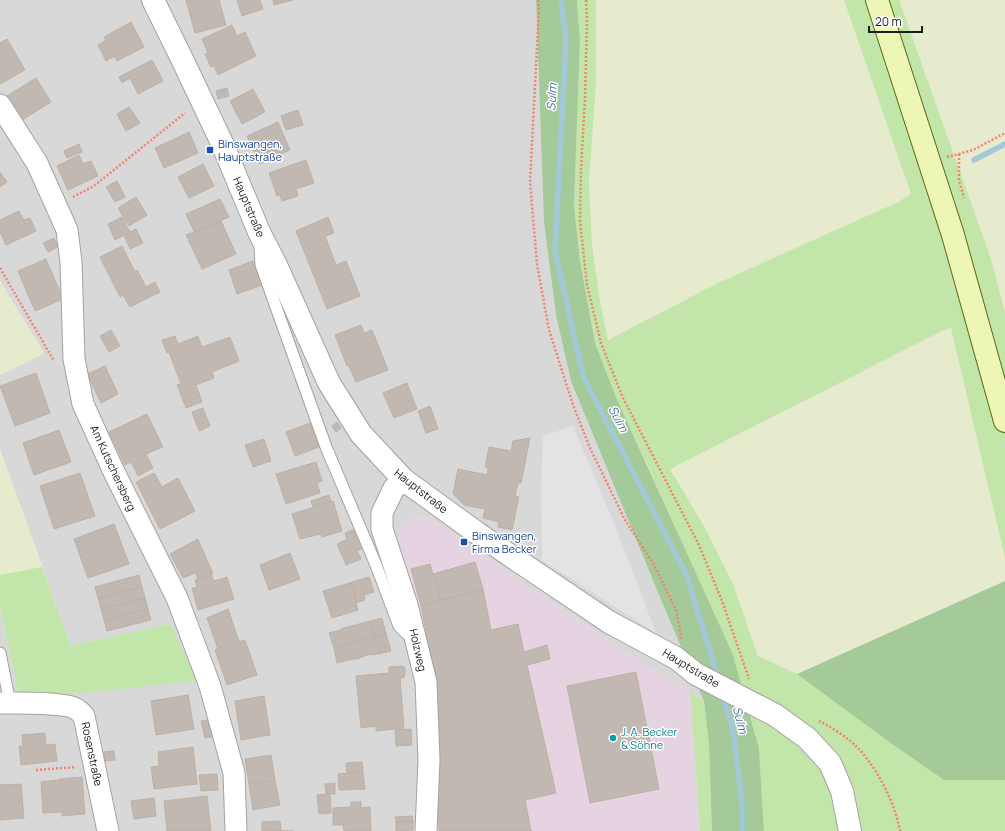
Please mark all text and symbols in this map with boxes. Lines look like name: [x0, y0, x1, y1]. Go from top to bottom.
scale bar: [869, 8, 922, 34]
text: 20 m: [875, 13, 902, 30]
water label: Sulm: [542, 82, 561, 111]
place label: Binswangen, Hauptstraße: [218, 136, 283, 164]
marker: Binswangen, Hauptstraße: [205, 145, 215, 155]
street label: Hauptstraße: [230, 174, 269, 240]
water label: Sulm: [604, 403, 633, 436]
street label: Am Kutschersberg: [87, 422, 140, 513]
street label: Hauptstraße: [391, 465, 452, 517]
place label: Binswangen, Firma Becker: [472, 528, 537, 556]
marker: Binswangen, Firma Becker: [459, 537, 469, 547]
street label: Holzweg: [406, 627, 431, 673]
street label: Hauptstraße: [660, 645, 723, 691]
water label: Sulm: [729, 704, 752, 736]
street label: Rosenstraße: [78, 721, 107, 788]
place label: J. A. Becker & Söhne: [621, 724, 678, 752]
marker: J. A. Becker & Söhne: [608, 733, 618, 743]

